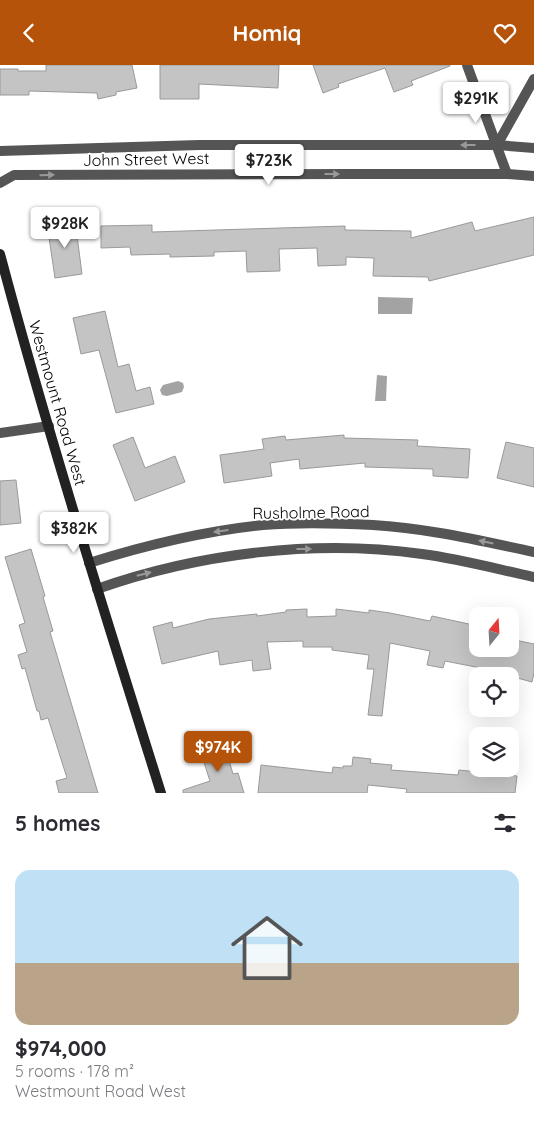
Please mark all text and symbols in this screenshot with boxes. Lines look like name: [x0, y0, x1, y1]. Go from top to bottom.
icon: back: [15, 19, 43, 47]
text: Homiq: [233, 19, 301, 47]
icon: heart: [491, 19, 519, 47]
pin: $291K: [441, 82, 511, 124]
text: $291K: [454, 88, 498, 108]
one-way arrow: [460, 141, 476, 149]
pin: $723K: [234, 143, 304, 186]
street label: John Street West: [82, 148, 210, 170]
text: $723K: [246, 150, 292, 170]
one-way arrow: [324, 170, 340, 178]
one-way arrow: [39, 171, 55, 179]
pin: $928K: [30, 207, 100, 249]
text: $928K: [42, 213, 89, 233]
street label: Westmount Road West: [25, 318, 91, 488]
street label: Rusholme Road: [252, 501, 370, 523]
pin: $382K: [39, 511, 109, 554]
text: $382K: [51, 518, 97, 538]
one-way arrow: [212, 528, 228, 536]
one-way arrow: [479, 538, 494, 546]
one-way arrow: [296, 545, 312, 553]
one-way arrow: [136, 570, 151, 578]
north arrow: [469, 607, 519, 657]
map controls: [469, 607, 519, 777]
button: locate: [469, 667, 519, 717]
button: layers: [469, 727, 519, 777]
pin: $974K: [183, 731, 253, 773]
text: $974K: [195, 737, 241, 757]
icon: filters: [491, 809, 519, 837]
text: 5 homes: [15, 810, 100, 836]
icon: home: [222, 903, 312, 993]
text: $974,000: [15, 1035, 106, 1061]
text: 5 rooms · 178 m²: [15, 1061, 134, 1081]
text: Westmount Road West: [15, 1081, 186, 1101]

